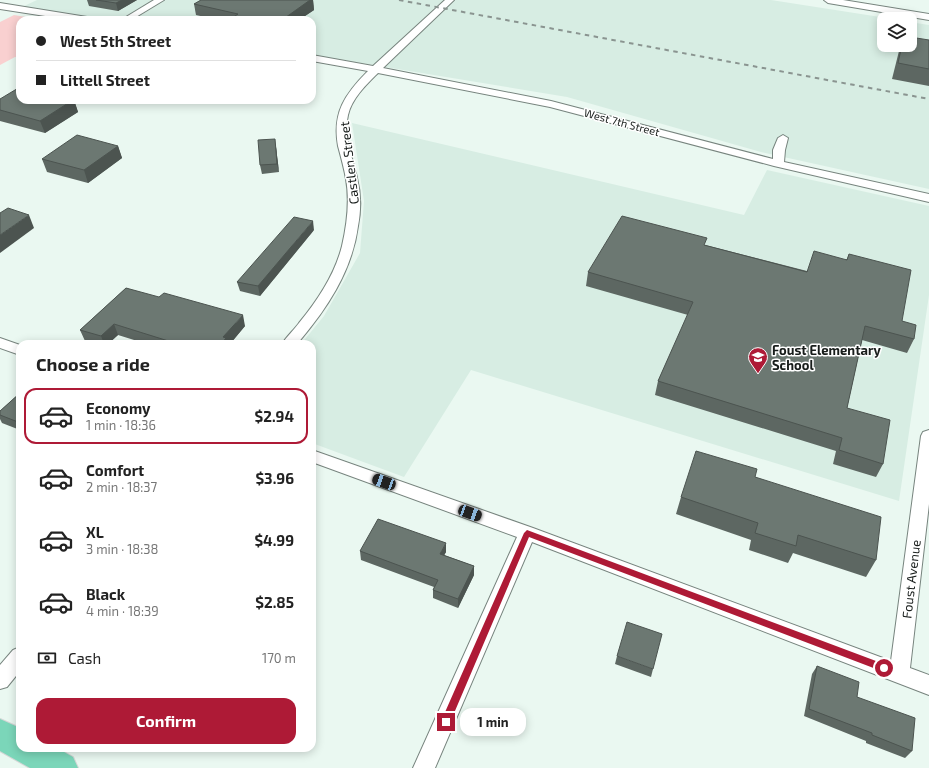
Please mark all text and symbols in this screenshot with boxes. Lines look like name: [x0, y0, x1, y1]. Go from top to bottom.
map controls: [877, 12, 917, 52]
button: layers: [877, 12, 917, 52]
text: West 5th Street: [60, 32, 171, 50]
text: Littell Street: [60, 71, 150, 89]
street label: West 7th Street: [583, 106, 661, 138]
street label: Castlen Street: [336, 121, 362, 205]
place label: Foust Elementary School: [772, 342, 881, 373]
school or university icon: Foust Elementary School: [747, 346, 769, 374]
text: Choose a ride: [36, 353, 150, 375]
icon: car: [38, 398, 74, 434]
text: Economy: [86, 399, 151, 417]
text: $2.94: [255, 407, 294, 425]
text: 1 min · 18:36: [86, 417, 156, 433]
icon: car: [38, 460, 74, 496]
text: Comfort: [86, 461, 144, 479]
text: $3.96: [255, 469, 294, 487]
car: [371, 472, 397, 492]
text: 2 min · 18:37: [86, 479, 157, 495]
car: [457, 503, 483, 523]
icon: car: [38, 522, 74, 558]
text: XL: [86, 523, 104, 541]
text: $4.99: [254, 531, 294, 549]
street label: Foust Avenue: [898, 539, 924, 619]
text: 3 min · 18:38: [86, 541, 158, 557]
icon: car: [38, 584, 74, 620]
text: Black: [86, 585, 125, 603]
text: $2.85: [255, 593, 294, 611]
text: 4 min · 18:39: [86, 603, 159, 619]
icon: cash: [36, 647, 58, 669]
text: Cash: [68, 649, 101, 667]
text: 170 m: [262, 650, 296, 666]
route start: [875, 659, 893, 677]
button: Confirm: [36, 698, 296, 744]
callout: 1 min: [460, 708, 526, 736]
route end: [437, 713, 455, 731]
text: 1 min: [477, 714, 509, 730]

